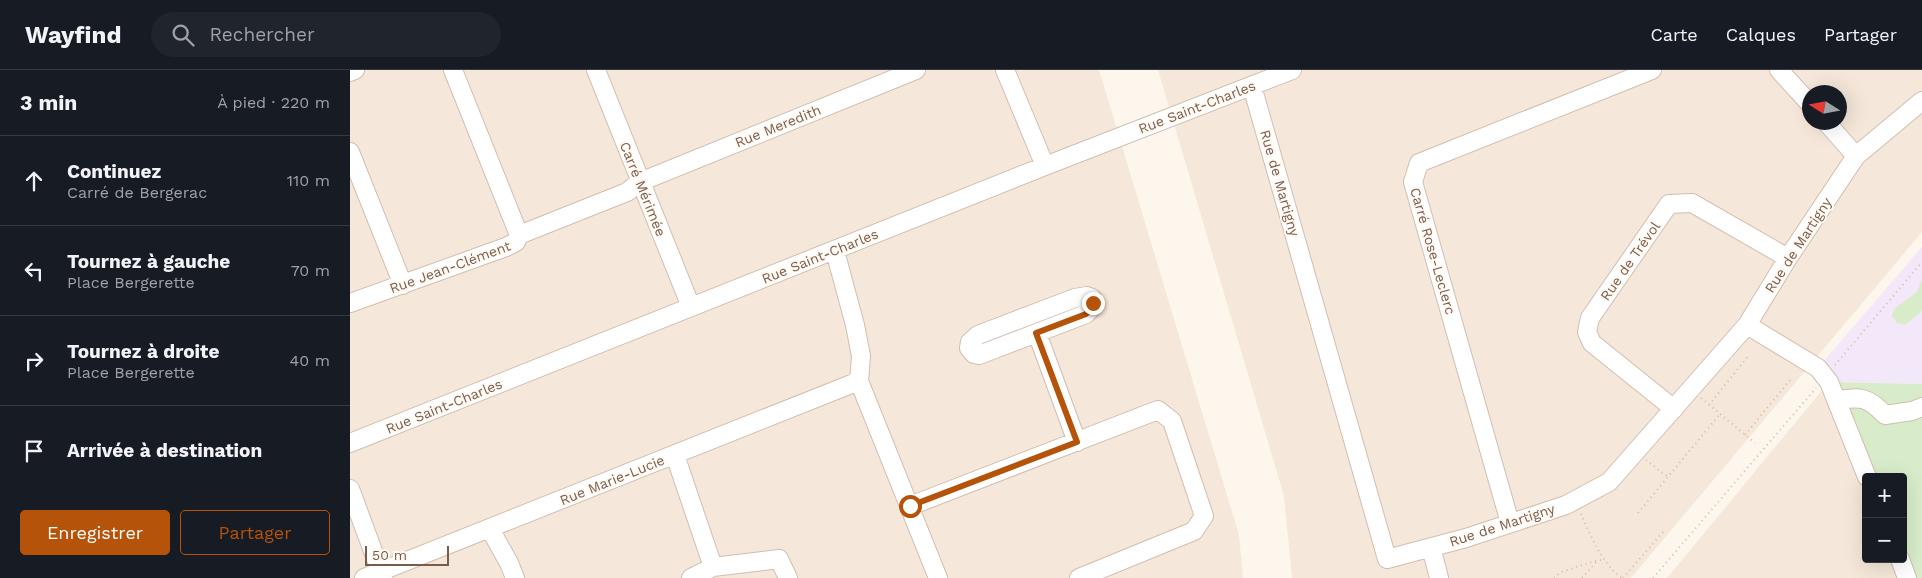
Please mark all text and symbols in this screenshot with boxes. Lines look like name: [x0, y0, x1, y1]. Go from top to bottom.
search box: [151, 12, 501, 57]
text: Wayfind: [25, 21, 121, 49]
icon: search: [169, 21, 197, 49]
text: Rechercher: [209, 23, 315, 46]
text: Carte: [1650, 24, 1698, 45]
text: Calques: [1726, 24, 1796, 45]
text: Partager: [1824, 24, 1897, 45]
street label: Rue Saint-Charles: [1136, 77, 1258, 137]
north arrow: [1802, 85, 1847, 130]
text: 3 min: [20, 90, 77, 115]
text: À pied · 220 m: [217, 93, 330, 112]
street label: Rue Meredith: [733, 102, 823, 150]
street label: Rue de Martigny: [1257, 128, 1303, 239]
street label: Carré Mérimée: [617, 139, 669, 239]
text: Continuez: [67, 160, 161, 183]
icon: ahead: [20, 167, 48, 195]
text: 110 m: [287, 171, 330, 190]
text: Carré de Bergerac: [67, 183, 207, 202]
street label: Carré Rose-Leclerc: [1407, 186, 1459, 317]
street label: Rue de Martigny: [1761, 194, 1835, 296]
street label: Rue de Trévol: [1597, 218, 1664, 304]
street label: Rue Saint-Charles: [759, 225, 881, 287]
street label: Rue Jean-Clément: [387, 238, 513, 296]
text: Tournez à gauche: [67, 250, 230, 273]
icon: left: [20, 257, 48, 285]
text: 70 m: [291, 261, 330, 280]
text: Place Bergerette: [67, 273, 195, 292]
route end: [1082, 292, 1105, 315]
text: Tournez à droite: [67, 340, 219, 363]
icon: right: [20, 347, 48, 375]
text: 40 m: [290, 351, 330, 370]
text: Place Bergerette: [67, 363, 195, 382]
street label: Rue Saint-Charles: [383, 375, 505, 437]
icon: arrive: [20, 437, 48, 465]
text: Arrivée à destination: [67, 439, 262, 462]
street label: Rue Marie-Lucie: [557, 452, 667, 508]
map controls: [1862, 473, 1907, 563]
button: +: [1862, 473, 1907, 518]
route start: [899, 495, 922, 518]
street label: Rue de Martigny: [1447, 500, 1558, 550]
button: Enregistrer: [20, 510, 170, 555]
button: Partager: [180, 510, 330, 555]
button: −: [1862, 518, 1907, 563]
scale bar: [365, 543, 449, 566]
text: 50 m: [372, 547, 407, 563]

